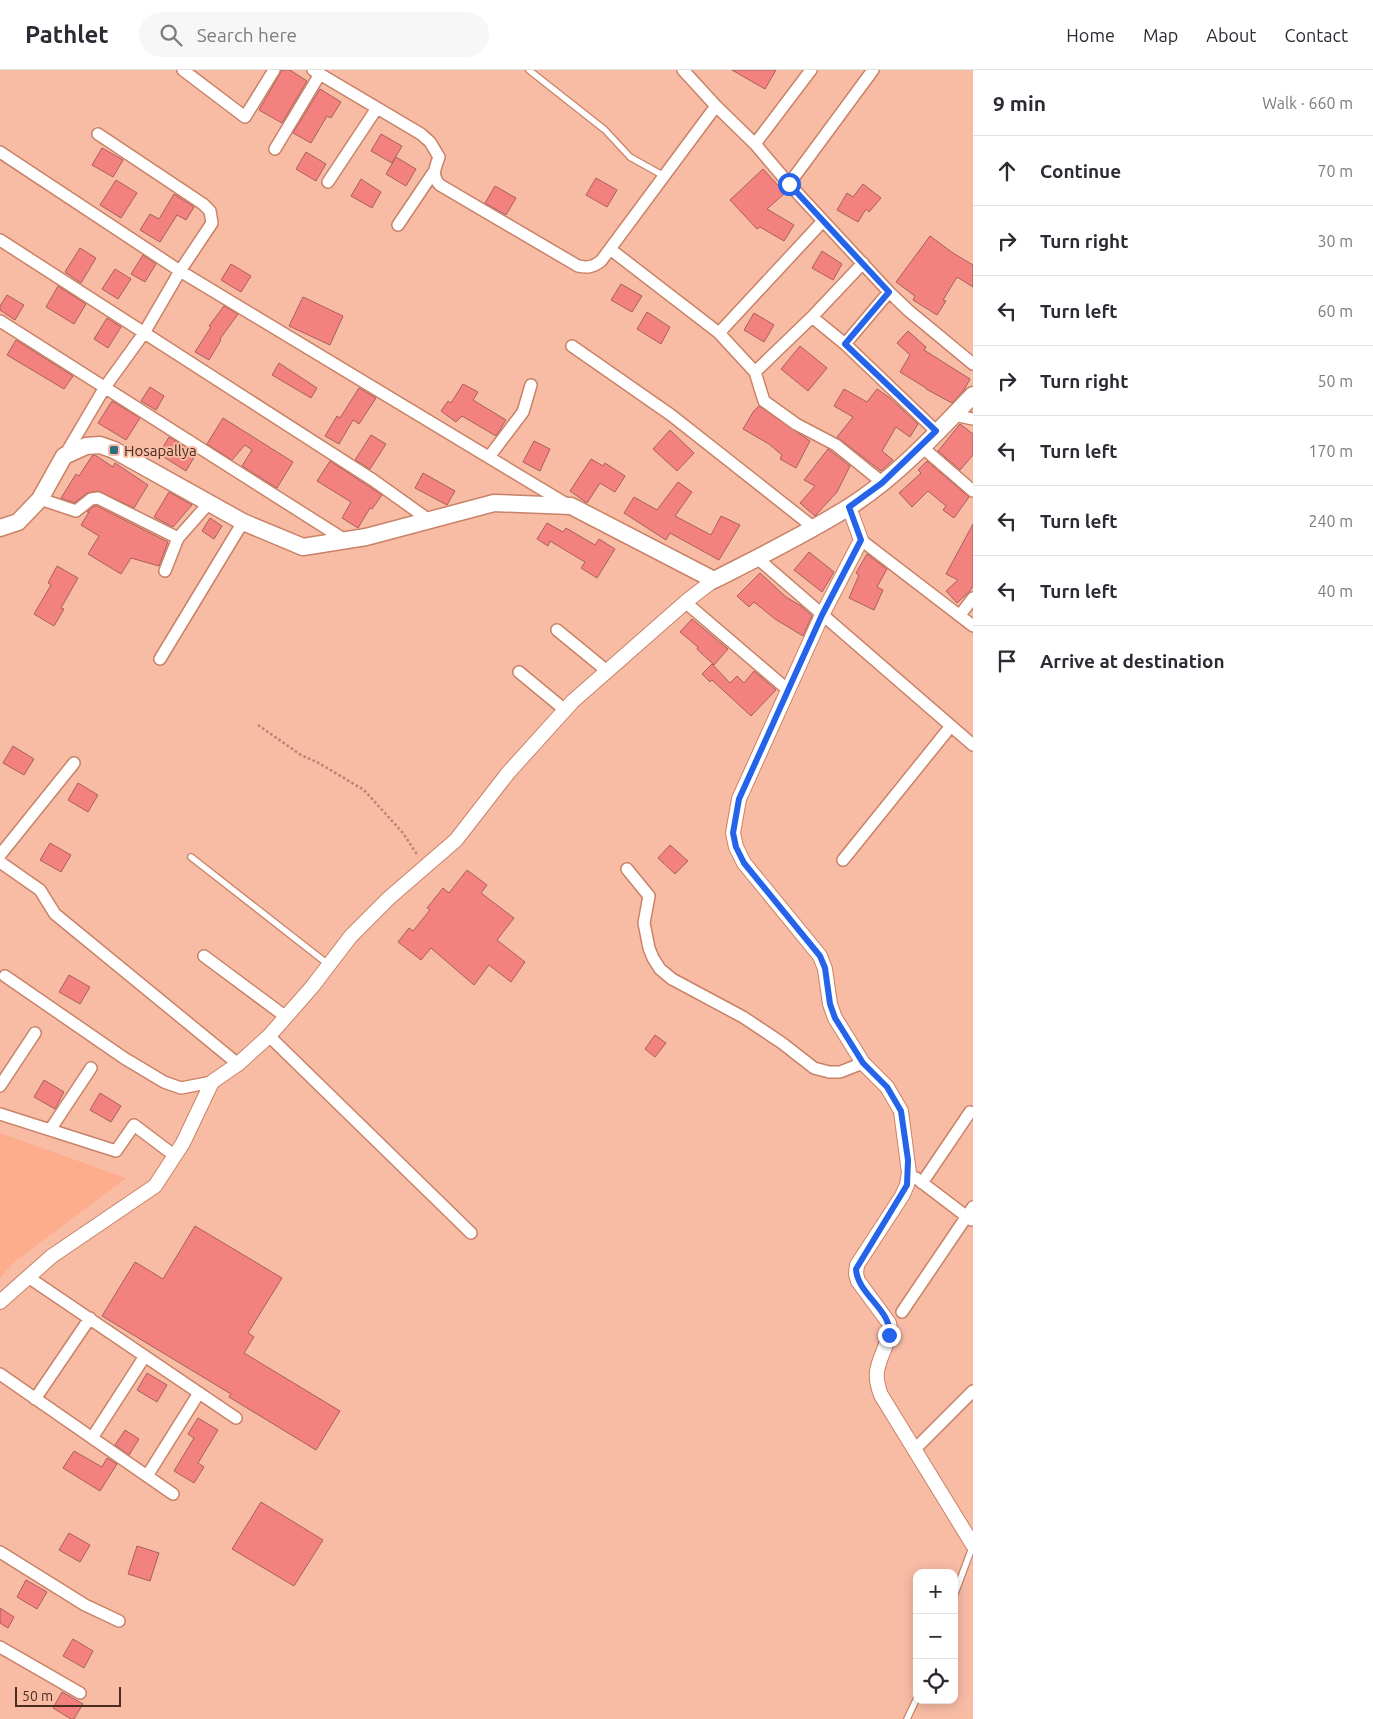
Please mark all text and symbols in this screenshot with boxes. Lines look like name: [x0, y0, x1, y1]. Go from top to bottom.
search box: [139, 12, 489, 57]
text: Pathlet: [25, 21, 109, 48]
icon: search: [157, 21, 185, 49]
text: Search here: [197, 24, 297, 46]
text: Home: [1066, 25, 1115, 45]
text: Map: [1143, 25, 1178, 45]
text: About: [1206, 25, 1256, 45]
text: Contact: [1284, 25, 1348, 45]
text: 9 min: [993, 91, 1046, 115]
text: Walk · 660 m: [1262, 94, 1353, 112]
icon: ahead: [993, 157, 1021, 185]
text: Continue: [1040, 160, 1121, 182]
text: 70 m: [1317, 162, 1353, 180]
route start: [778, 173, 801, 196]
icon: right: [993, 227, 1021, 255]
text: Turn right: [1040, 230, 1128, 252]
text: 30 m: [1317, 232, 1353, 250]
icon: left: [993, 297, 1021, 325]
text: Turn left: [1040, 300, 1118, 322]
text: 60 m: [1317, 302, 1353, 320]
icon: right: [993, 367, 1021, 395]
text: Turn right: [1040, 370, 1128, 392]
text: 50 m: [1317, 372, 1353, 390]
icon: left: [993, 437, 1021, 465]
text: Turn left: [1040, 440, 1118, 462]
place label: Hosapallya: [124, 442, 197, 459]
text: 170 m: [1308, 442, 1353, 460]
marker: Hosapallya: [108, 444, 120, 456]
icon: left: [993, 507, 1021, 535]
text: Turn left: [1040, 510, 1118, 532]
text: 240 m: [1308, 512, 1353, 530]
icon: left: [993, 577, 1021, 605]
text: Turn left: [1040, 580, 1118, 602]
text: 40 m: [1317, 582, 1353, 600]
icon: arrive: [993, 647, 1021, 675]
text: Arrive at destination: [1040, 650, 1225, 672]
route end: [878, 1324, 901, 1347]
map controls: [913, 1569, 958, 1704]
button: +: [913, 1569, 958, 1614]
button: −: [913, 1614, 958, 1659]
button: locate: [913, 1659, 958, 1704]
scale bar: [15, 1684, 121, 1707]
text: 50 m: [22, 1688, 53, 1704]

